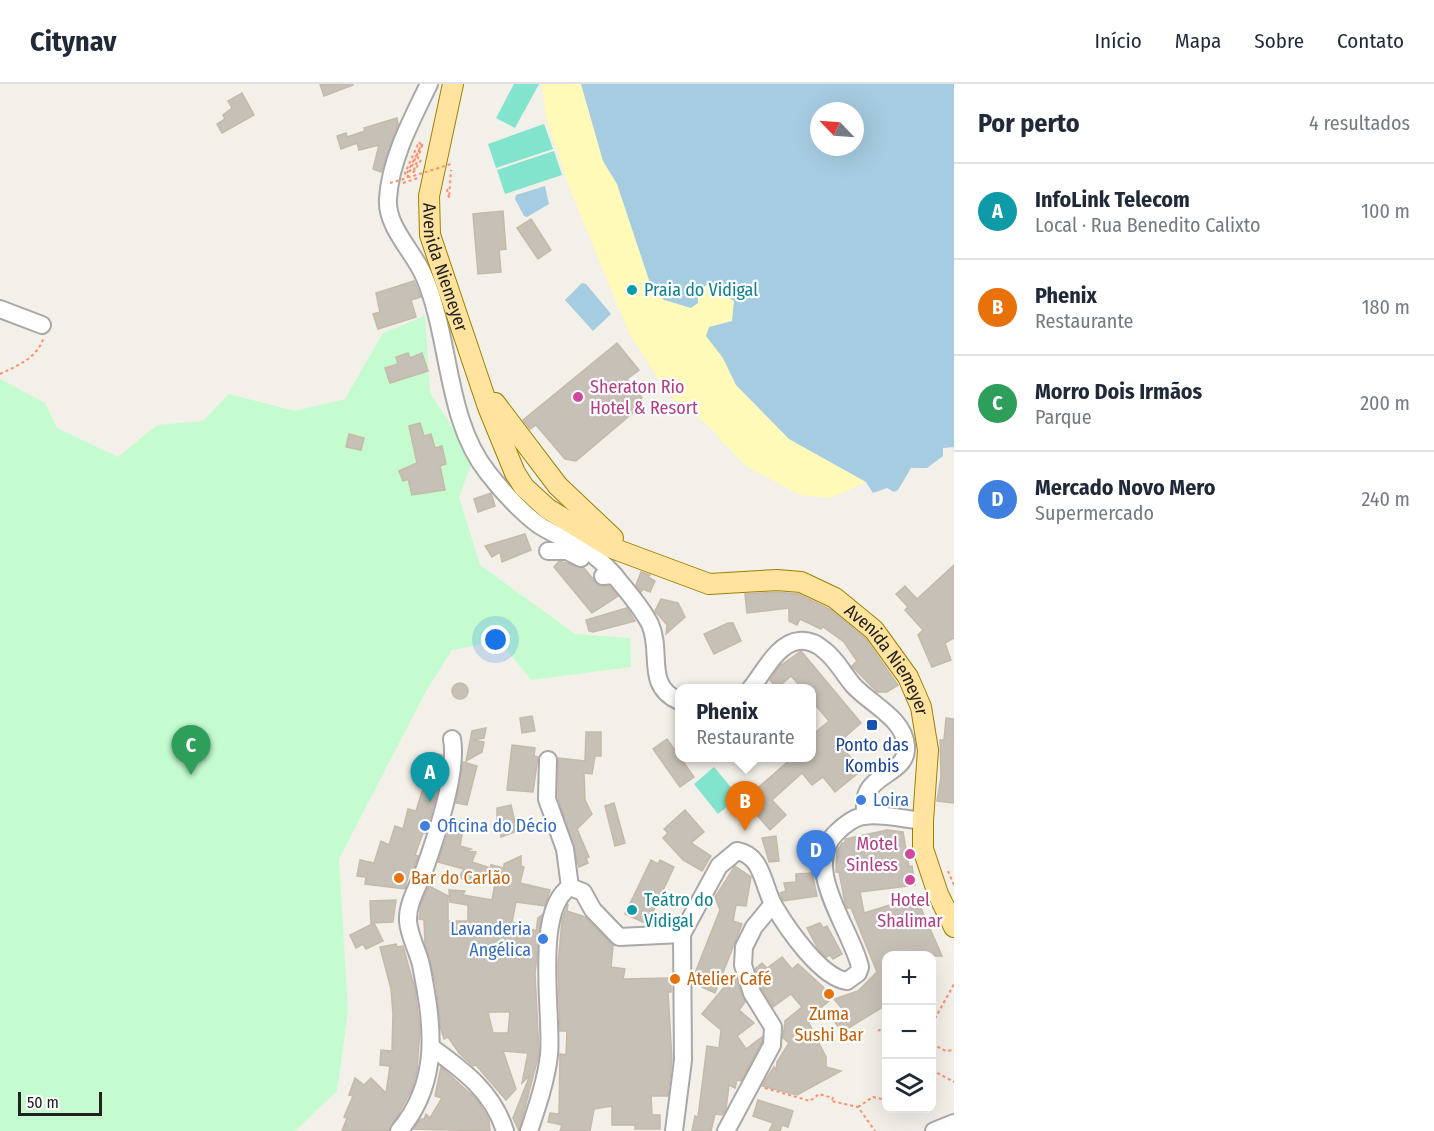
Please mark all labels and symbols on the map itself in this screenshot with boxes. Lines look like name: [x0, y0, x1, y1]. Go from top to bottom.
north arrow: [810, 102, 864, 156]
street label: Avenida Niemeyer: [418, 203, 473, 335]
place label: Praia do Vidigal: [644, 279, 758, 301]
marker: Praia do Vidigal: [625, 283, 639, 297]
place label: Sheraton Rio Hotel & Resort: [590, 376, 698, 419]
marker: Sheraton Rio Hotel & Resort: [571, 390, 585, 404]
street label: Avenida Niemeyer: [840, 599, 933, 717]
your location: [481, 625, 510, 654]
marker: Ponto das Kombis: [865, 718, 879, 732]
pin: C: [172, 726, 210, 775]
place label: Ponto das Kombis: [835, 734, 909, 777]
pin: A: [410, 752, 450, 802]
pin: B: [726, 782, 764, 831]
place label: Loira: [873, 789, 909, 811]
marker: Loira: [854, 793, 868, 807]
place label: Oficina do Décio: [437, 815, 557, 837]
marker: Oficina do Décio: [418, 819, 432, 833]
pin: D: [796, 830, 836, 880]
place label: Motel Sinless: [846, 833, 898, 876]
marker: Motel Sinless: [903, 847, 917, 861]
place label: Bar do Carlão: [411, 867, 511, 889]
marker: Bar do Carlão: [392, 871, 406, 885]
marker: Hotel Shalimar: [903, 873, 917, 887]
place label: Teátro do Vidigal: [644, 889, 713, 932]
place label: Hotel Shalimar: [877, 889, 943, 932]
marker: Teátro do Vidigal: [625, 903, 639, 917]
place label: Lavanderia Angélica: [450, 918, 531, 961]
marker: Lavanderia Angélica: [536, 932, 550, 946]
place label: Atelier Café: [687, 968, 772, 990]
marker: Atelier Café: [668, 972, 682, 986]
marker: Zuma Sushi Bar: [822, 987, 836, 1001]
place label: Zuma Sushi Bar: [794, 1003, 864, 1046]
scale bar: [18, 1089, 102, 1116]

